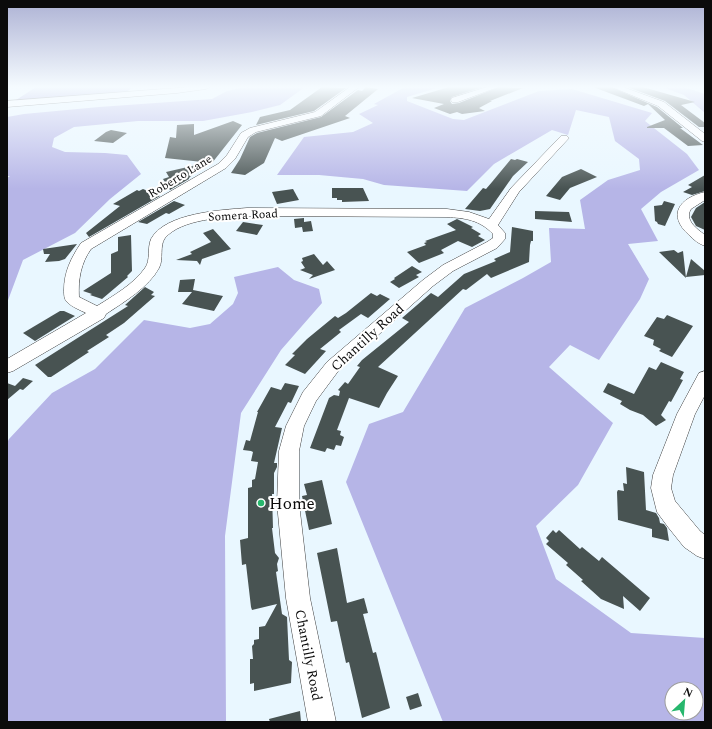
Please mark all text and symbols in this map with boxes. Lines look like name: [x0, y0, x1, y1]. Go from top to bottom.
street label: Roberto Lane: [145, 150, 216, 203]
street label: Somera Road: [208, 204, 279, 227]
street label: Chantilly Road: [326, 298, 409, 376]
place label: Home: [269, 491, 315, 517]
marker: Home: [256, 498, 266, 508]
street label: Chantilly Road: [289, 608, 328, 703]
north arrow: [664, 681, 704, 721]
text: N: [680, 683, 696, 702]

